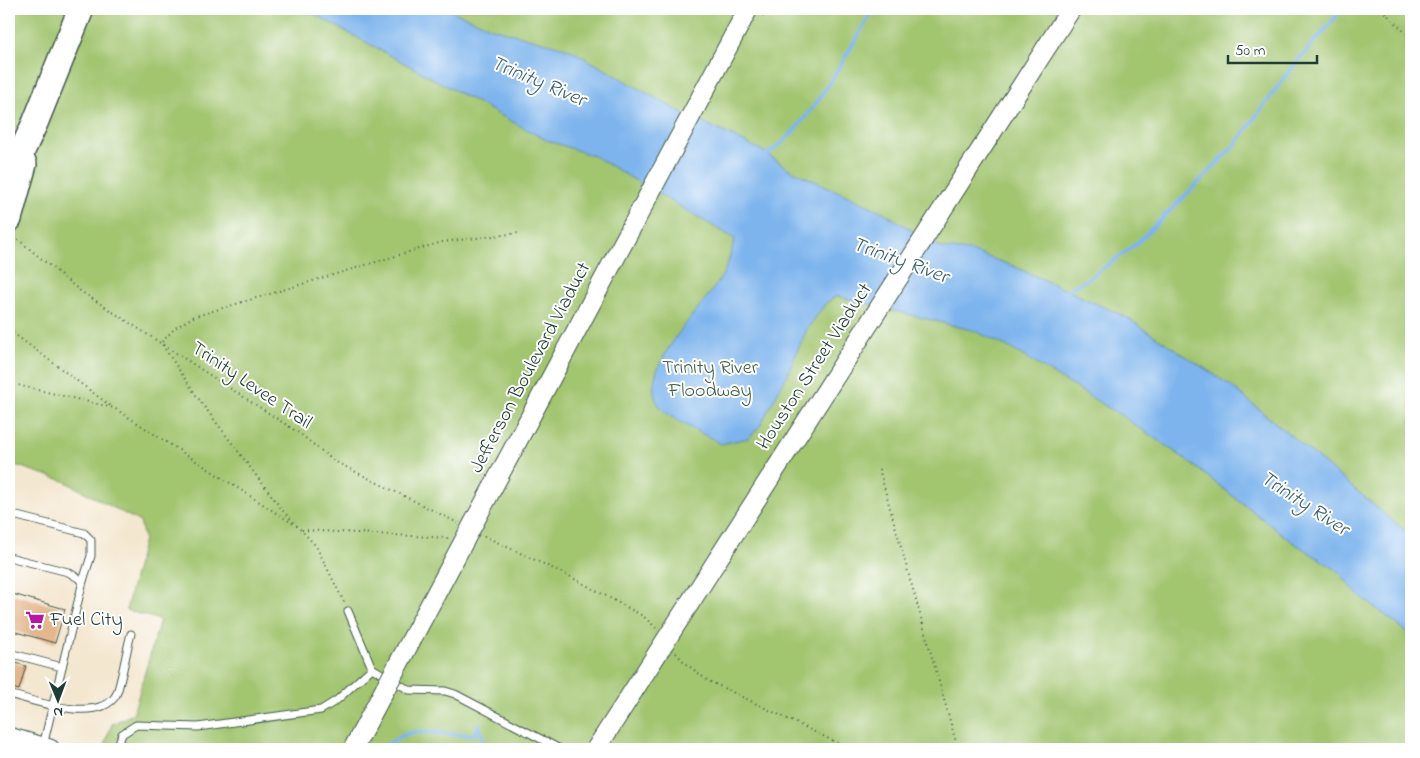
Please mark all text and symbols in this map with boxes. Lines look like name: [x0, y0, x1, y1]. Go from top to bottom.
scale bar: [1228, 32, 1316, 64]
text: 50 m: [1235, 40, 1266, 62]
water label: Trinity River: [486, 49, 592, 116]
water label: Trinity River: [848, 230, 955, 293]
street label: Jefferson Boulevard Viaduct: [463, 257, 599, 479]
street label: Houston Street Viaduct: [750, 278, 880, 456]
street label: Trinity Levee Trail: [185, 335, 317, 437]
park label: Trinity River Floodway: [662, 354, 759, 406]
water label: Trinity River: [1254, 464, 1356, 545]
place label: Fuel City: [49, 606, 123, 635]
supermarket icon: Fuel City: [24, 609, 46, 631]
north arrow: [32, 676, 82, 726]
text: N: [53, 701, 63, 722]

